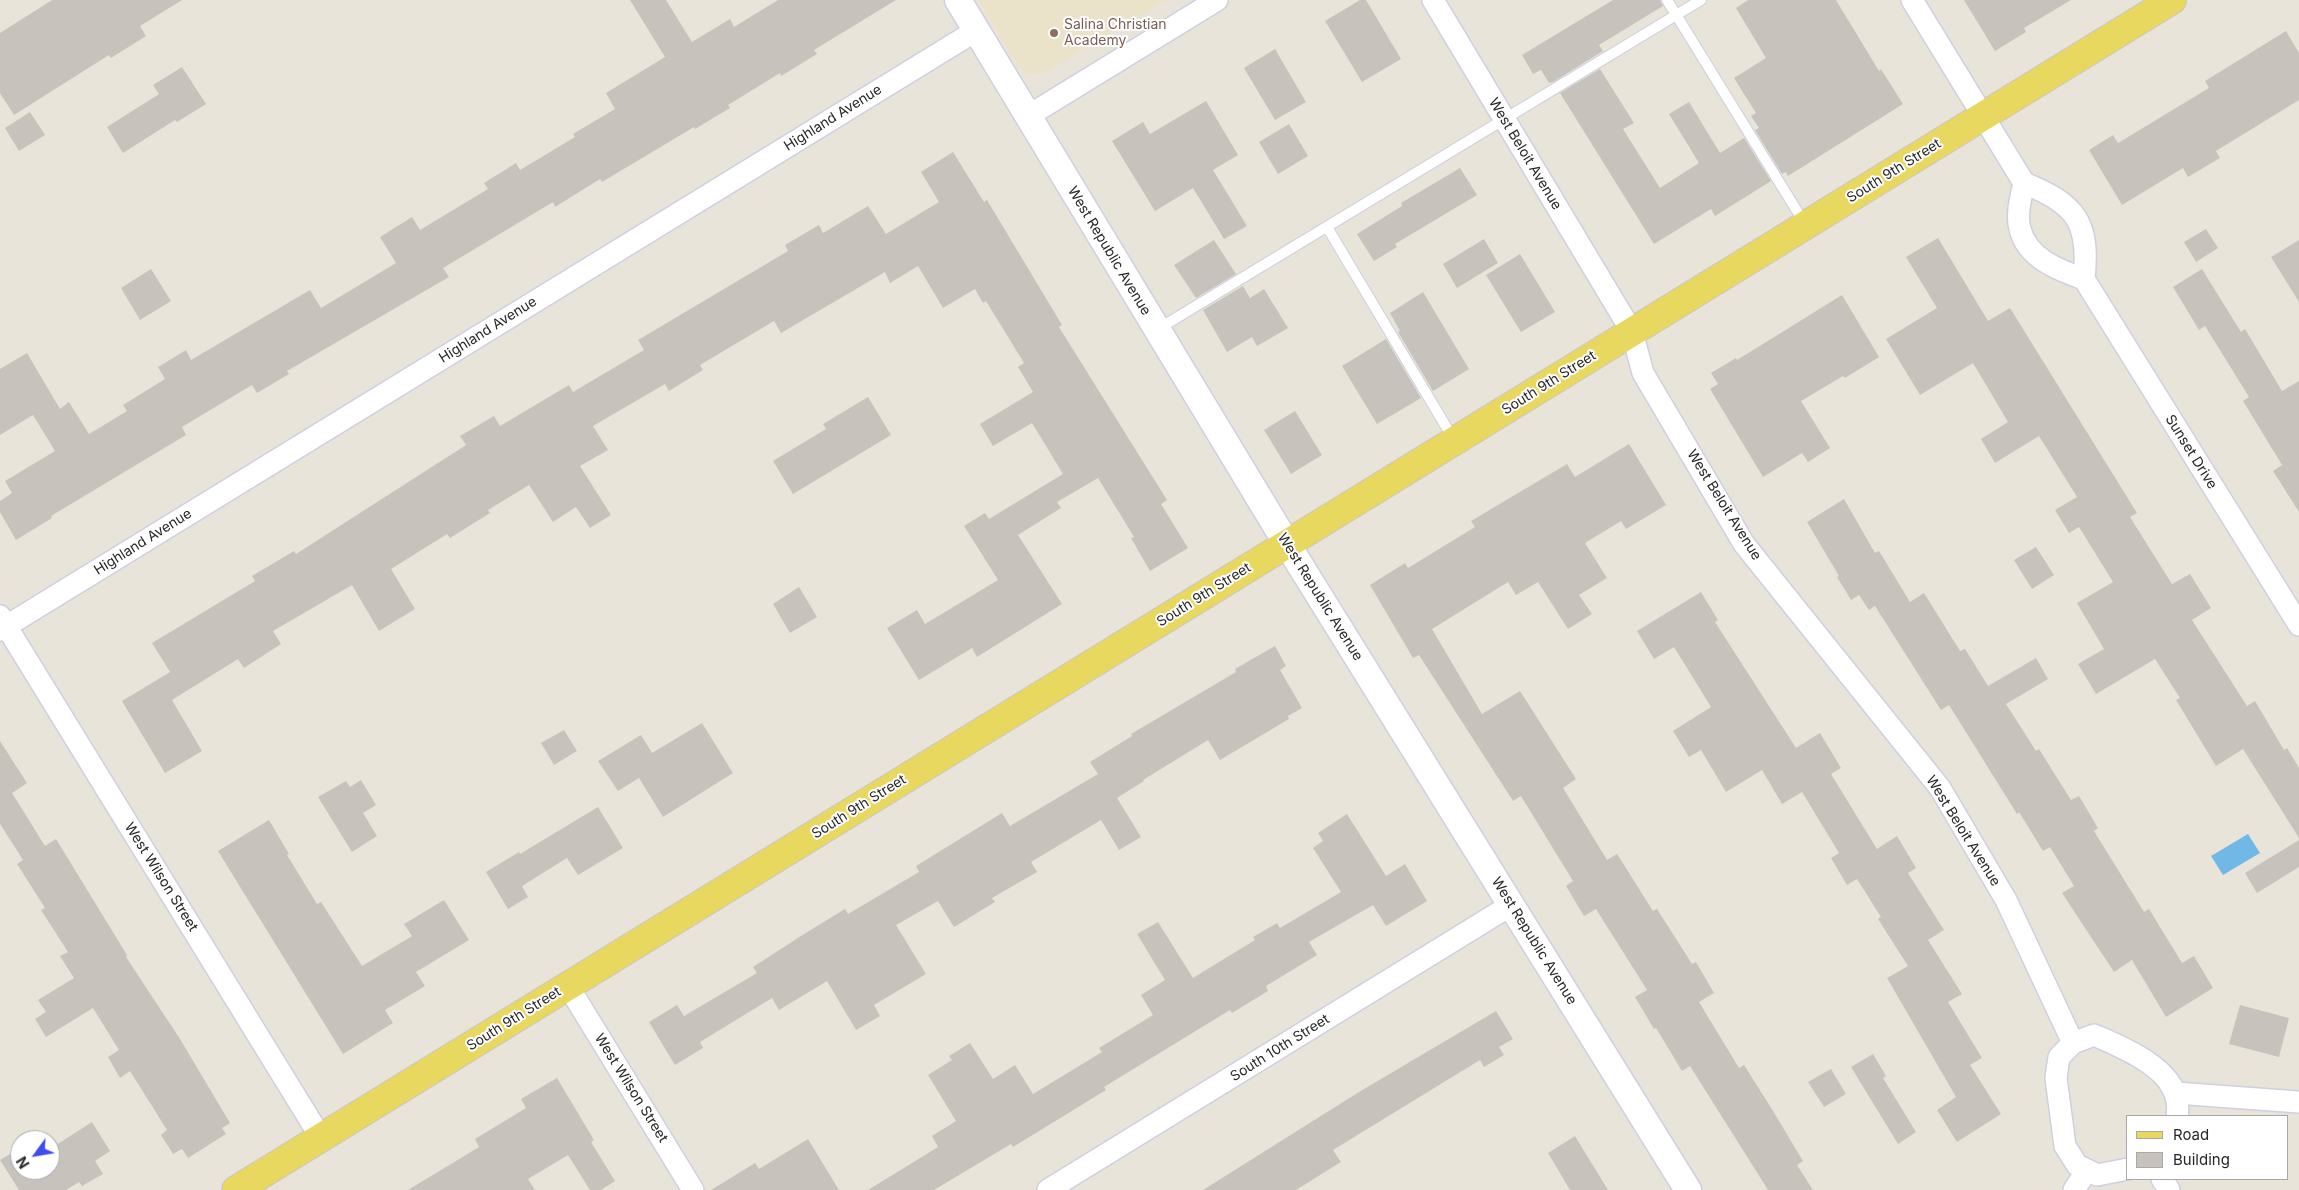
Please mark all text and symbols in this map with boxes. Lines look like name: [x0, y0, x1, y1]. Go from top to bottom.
place label: Salina Christian Academy: [1064, 17, 1167, 49]
marker: Salina Christian Academy: [1048, 27, 1060, 39]
street label: Highland Avenue: [781, 81, 885, 155]
street label: West Beloit Avenue: [1485, 95, 1565, 213]
street label: South 9th Street: [1844, 135, 1944, 207]
street label: West Republic Avenue: [1064, 183, 1154, 319]
street label: Highland Avenue: [436, 293, 540, 367]
street label: South 9th Street: [1499, 347, 1599, 419]
street label: Sunset Drive: [2162, 412, 2220, 492]
street label: West Beloit Avenue: [1683, 447, 1765, 563]
street label: Highland Avenue: [91, 505, 195, 579]
street label: West Republic Avenue: [1274, 530, 1366, 664]
street label: South 9th Street: [1154, 559, 1254, 631]
street label: South 9th Street: [809, 771, 909, 843]
street label: West Beloit Avenue: [1922, 773, 2004, 889]
street label: West Wilson Street: [121, 819, 201, 935]
street label: West Republic Avenue: [1488, 874, 1580, 1008]
street label: South 9th Street: [464, 983, 564, 1055]
street label: South 10th Street: [1227, 1011, 1333, 1085]
street label: West Wilson Street: [591, 1030, 671, 1146]
legend: [2126, 1115, 2289, 1180]
text: Road: [2173, 1125, 2209, 1144]
north arrow: [10, 1130, 60, 1180]
text: Building: [2173, 1150, 2230, 1169]
text: N: [13, 1154, 33, 1172]

